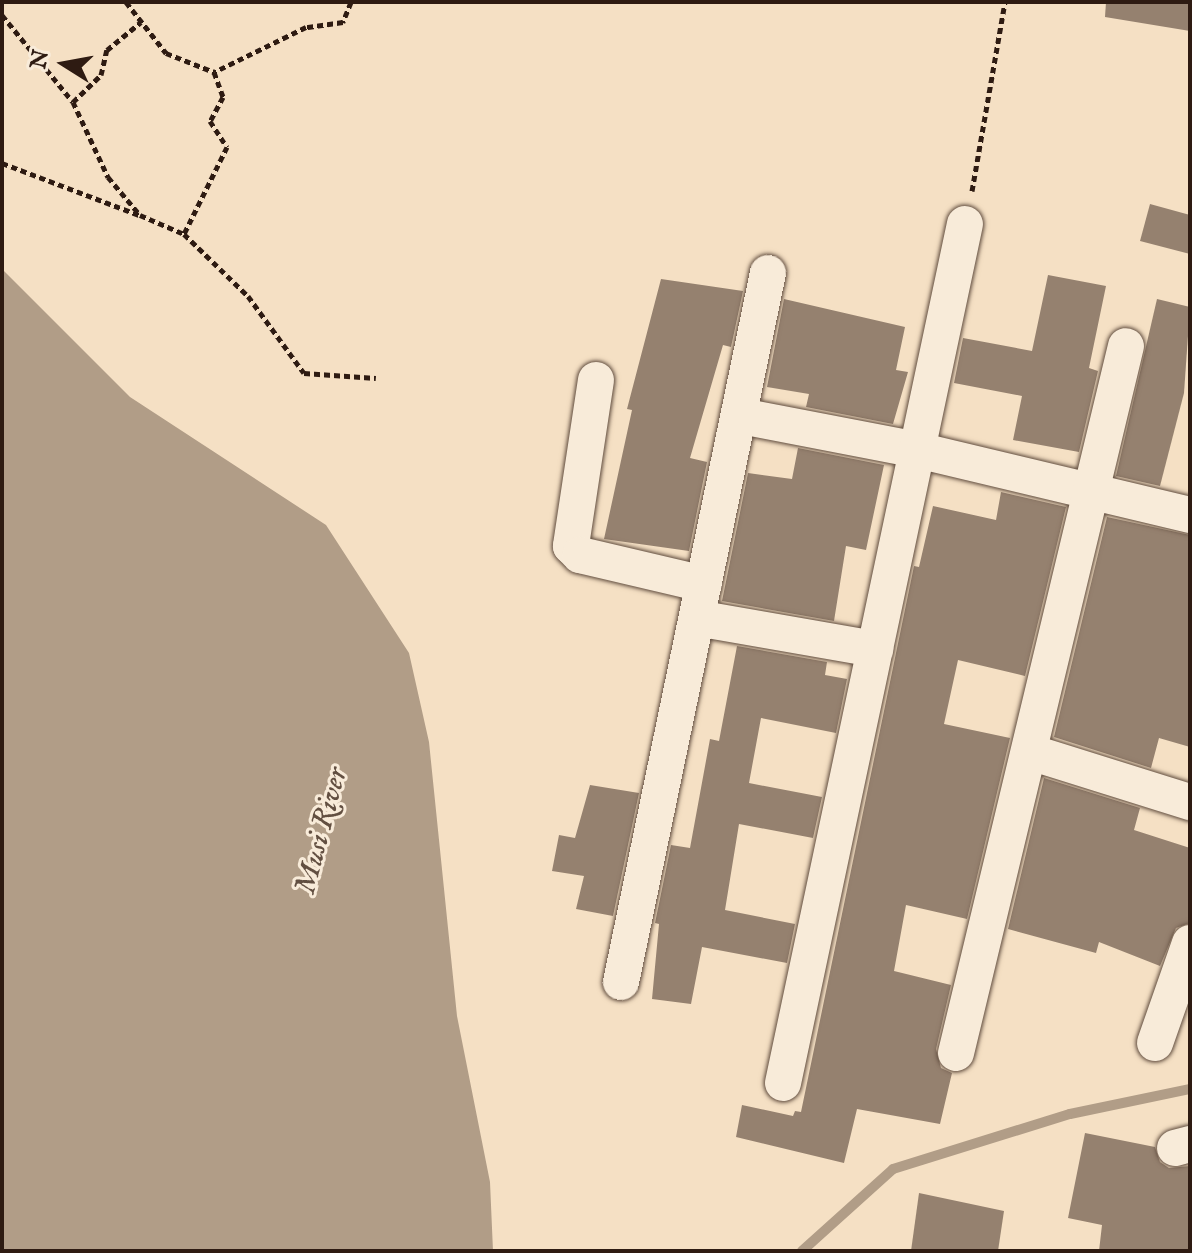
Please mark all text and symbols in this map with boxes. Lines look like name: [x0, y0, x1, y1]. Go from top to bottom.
north arrow: [24, 24, 104, 104]
text: N: [25, 47, 56, 71]
water label: Musi River: [288, 764, 356, 898]

